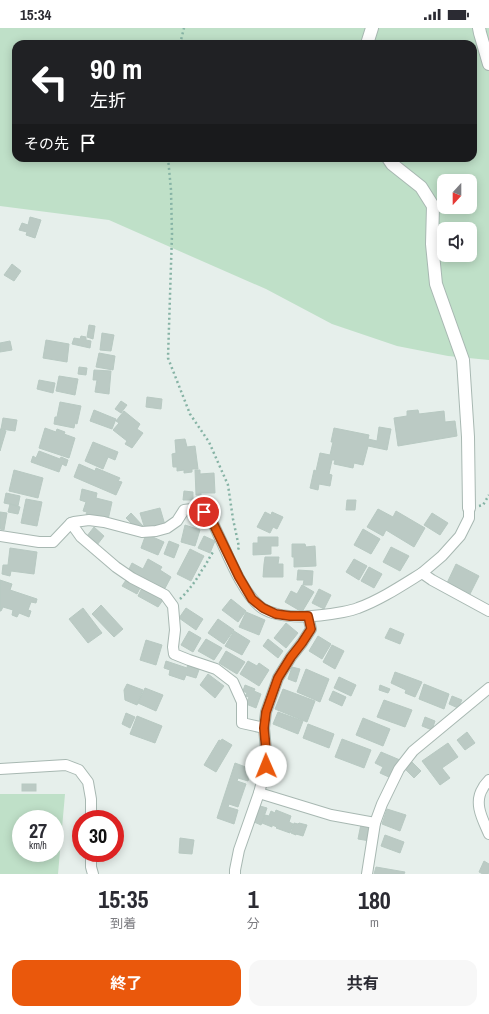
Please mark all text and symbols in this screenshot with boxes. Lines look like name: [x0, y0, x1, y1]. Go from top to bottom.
text: 15:34: [20, 4, 51, 25]
text: 90 m: [90, 50, 142, 88]
icon: left: [24, 56, 76, 108]
text: 左折: [90, 88, 126, 113]
icon: arrive: [77, 132, 99, 154]
text: その先: [24, 133, 69, 154]
north arrow: [437, 174, 477, 214]
map controls: [437, 174, 477, 262]
button: sound: [437, 222, 477, 262]
pin: [187, 495, 221, 529]
icon: arrive: [193, 501, 215, 523]
position arrow: [245, 745, 287, 787]
speed limit sign: 30: [72, 810, 124, 862]
text: 27: [29, 817, 47, 844]
text: km/h: [29, 839, 47, 852]
text: 15:35: [98, 883, 149, 915]
text: 1: [248, 883, 259, 915]
text: 180: [358, 884, 391, 916]
text: m: [370, 914, 379, 931]
text: 到着: [110, 915, 136, 932]
text: 分: [247, 915, 260, 932]
button: 終了: [12, 960, 241, 1006]
button: 共有: [249, 960, 477, 1006]

